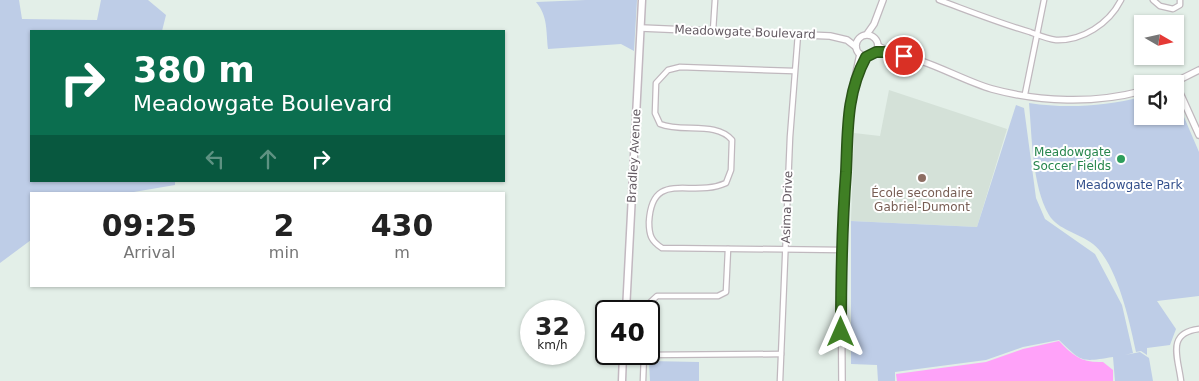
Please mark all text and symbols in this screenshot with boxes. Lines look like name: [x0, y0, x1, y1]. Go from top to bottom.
north arrow: [1134, 15, 1184, 65]
map controls: [1134, 15, 1184, 125]
street label: Meadowgate Boulevard: [674, 23, 816, 41]
pin: [883, 35, 925, 77]
icon: arrive: [890, 42, 918, 70]
icon: right: [50, 50, 115, 115]
text: 380 m: [133, 50, 255, 90]
button: sound: [1134, 75, 1184, 125]
text: Meadowgate Boulevard: [133, 91, 392, 116]
street label: Bradley Avenue: [625, 109, 643, 203]
icon: left: [201, 145, 229, 173]
icon: ahead: [254, 145, 282, 173]
icon: right: [307, 145, 335, 173]
place label: Meadowgate Soccer Fields: [1033, 145, 1111, 173]
marker: Meadowgate Soccer Fields: [1115, 153, 1127, 165]
street label: Asima Drive: [779, 170, 795, 244]
marker: École secondaire Gabriel-Dumont: [916, 172, 928, 184]
park label: Meadowgate Park: [1076, 178, 1182, 192]
place label: École secondaire Gabriel-Dumont: [871, 185, 973, 214]
text: 09:25: [102, 208, 197, 243]
text: 2: [273, 208, 294, 243]
text: 430: [371, 208, 433, 243]
text: Arrival: [123, 243, 175, 262]
text: min: [269, 243, 299, 262]
text: m: [394, 243, 410, 262]
speed limit sign: 40: [595, 300, 660, 365]
position arrow: [814, 305, 866, 357]
text: 32: [535, 312, 570, 341]
text: km/h: [537, 338, 568, 352]

